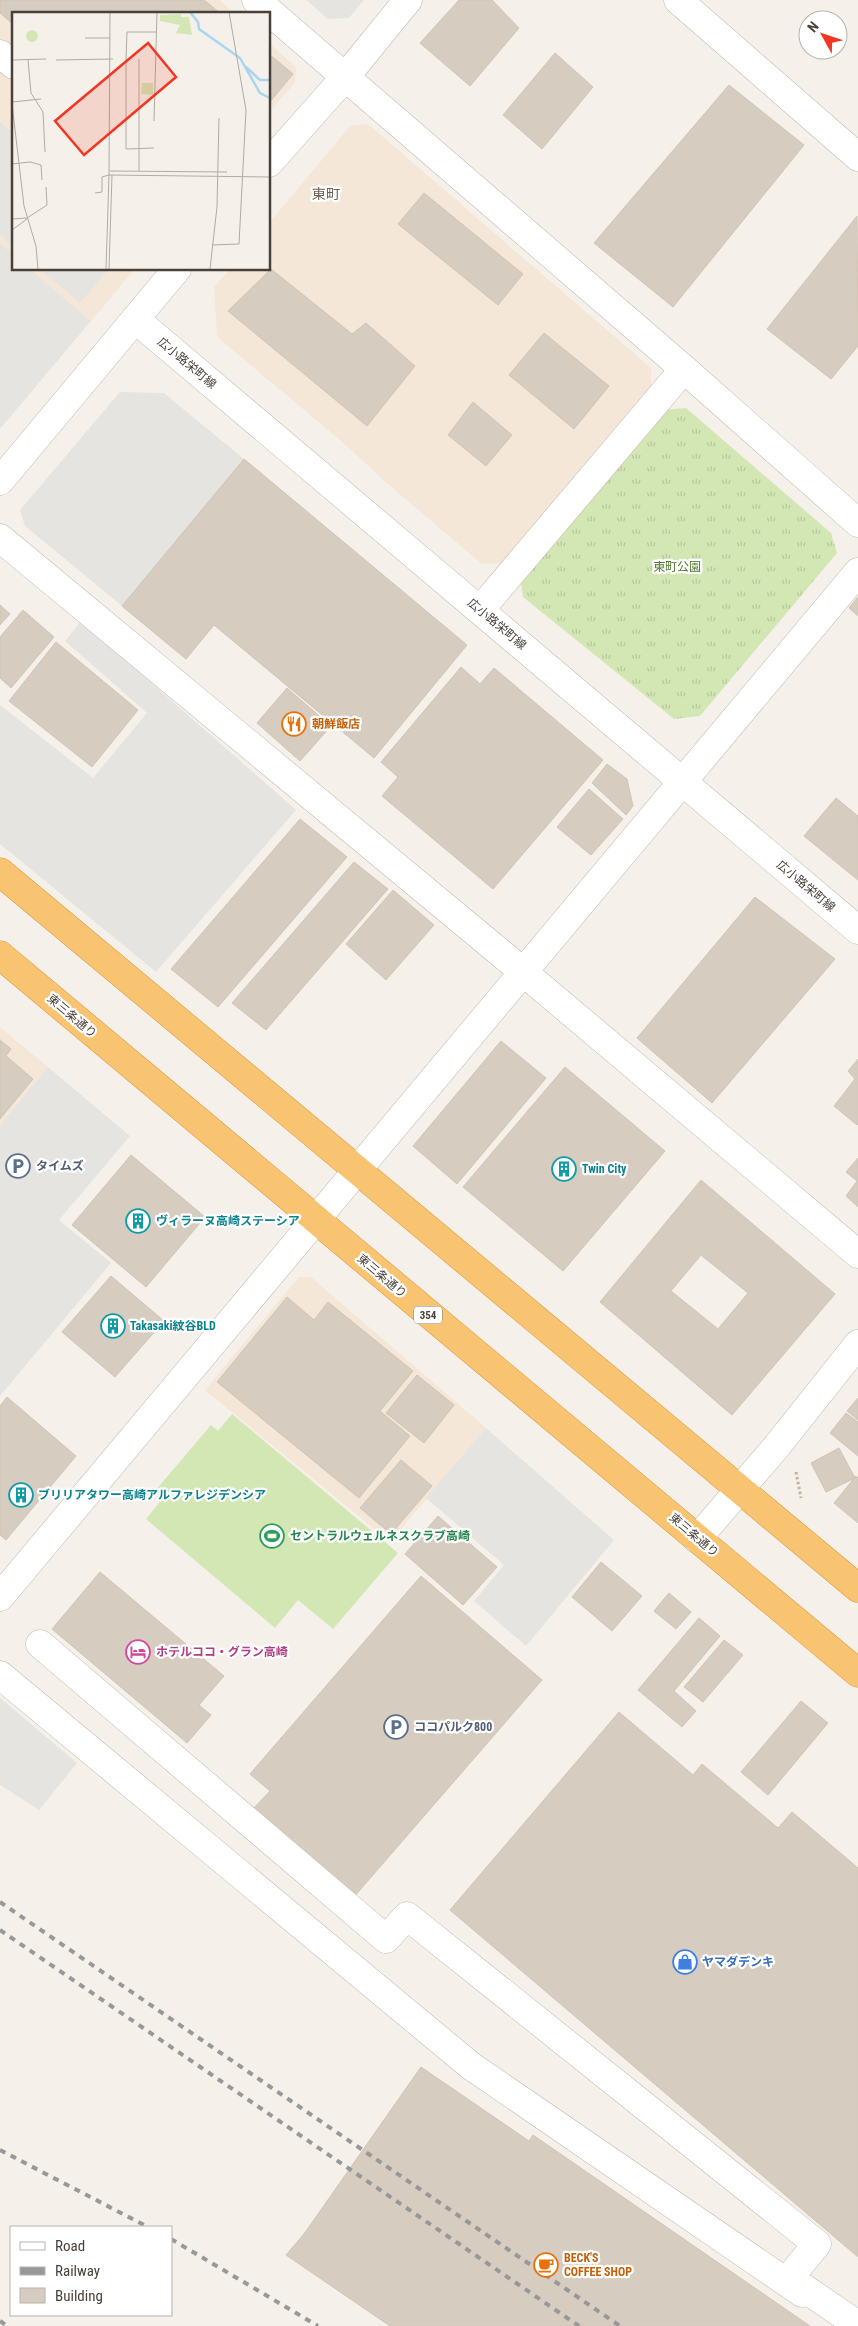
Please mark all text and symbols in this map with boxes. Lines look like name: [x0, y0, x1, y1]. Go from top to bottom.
north arrow: [798, 10, 848, 60]
inset map: [12, 12, 270, 270]
text: N: [804, 18, 822, 35]
district label: 東町: [312, 186, 340, 202]
street label: 広小路栄町線: [155, 334, 219, 392]
park label: 東町公園: [653, 560, 701, 574]
street label: 広小路栄町線: [465, 595, 529, 653]
restaurant icon: 朝鮮飯店: [281, 711, 307, 737]
place label: 朝鮮飯店: [312, 717, 360, 731]
street label: 広小路栄町線: [774, 857, 838, 915]
street label: 東三条通り: [45, 991, 99, 1041]
parking icon: タイムズ: [5, 1153, 31, 1179]
building icon: Twin City: [551, 1156, 577, 1182]
place label: タイムズ: [36, 1159, 84, 1173]
place label: Twin City: [582, 1162, 627, 1176]
building icon: ヴィラーヌ高崎ステーシア: [125, 1208, 151, 1234]
place label: ヴィラーヌ高崎ステーシア: [156, 1214, 300, 1228]
street label: 東三条通り: [355, 1251, 409, 1301]
road number: 354: [414, 1306, 442, 1324]
building icon: Takasaki紋谷BLD: [100, 1313, 126, 1339]
place label: Takasaki紋谷BLD: [130, 1319, 216, 1333]
building icon: ブリリアタワー高崎アルファレジデンシア: [8, 1482, 34, 1508]
place label: ブリリアタワー高崎アルファレジデンシア: [38, 1488, 266, 1502]
street label: 東三条通り: [667, 1510, 721, 1560]
sports icon: セントラルウェルネスクラブ高崎: [259, 1523, 285, 1549]
place label: セントラルウェルネスクラブ高崎: [290, 1529, 470, 1543]
hotel icon: ホテルココ・グラン高崎: [125, 1639, 151, 1665]
place label: ホテルココ・グラン高崎: [156, 1645, 288, 1659]
parking icon: ココパルク800: [383, 1714, 409, 1740]
place label: ココパルク800: [414, 1720, 492, 1734]
shop icon: ヤマダデンキ: [672, 1949, 698, 1975]
place label: ヤマダデンキ: [702, 1955, 774, 1969]
legend: [10, 2226, 172, 2316]
text: Road: [55, 2237, 85, 2255]
place label: BECK'S COFFEE SHOP: [564, 2251, 632, 2279]
cafe icon: BECK'S COFFEE SHOP: [533, 2252, 559, 2278]
text: Railway: [55, 2262, 100, 2280]
text: Building: [55, 2287, 103, 2305]

